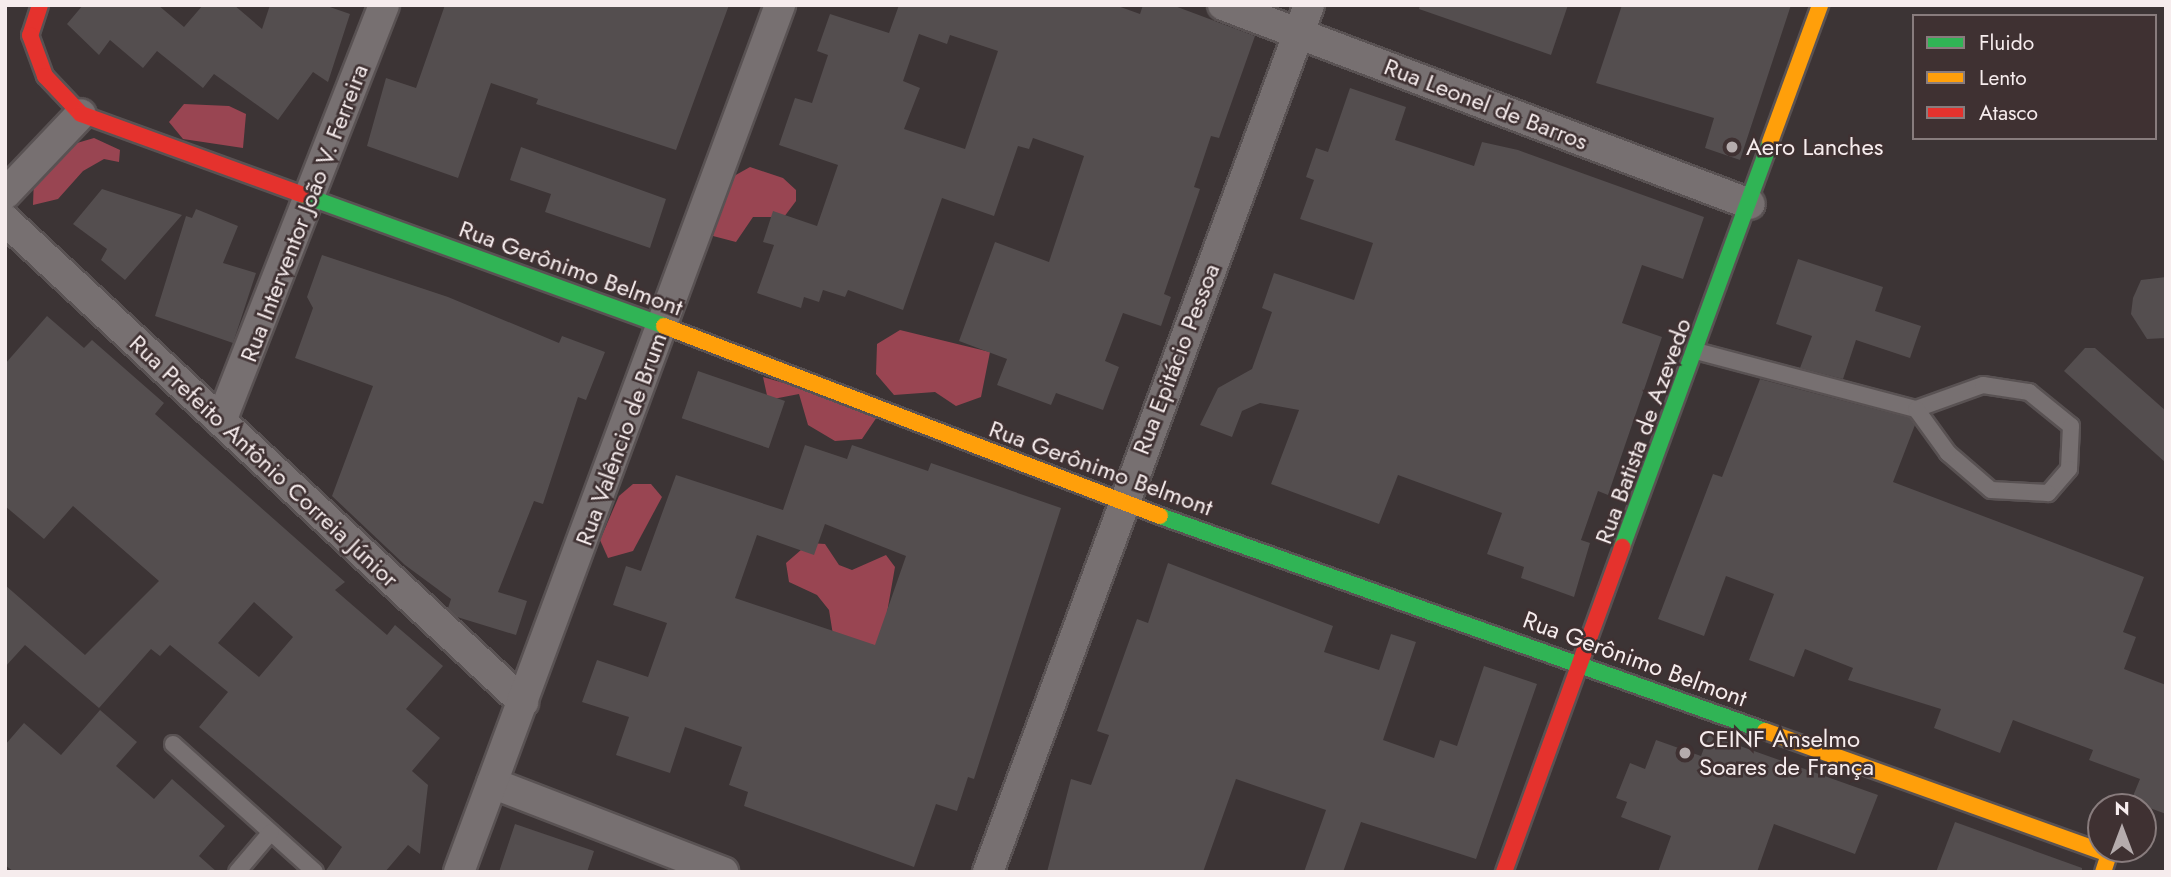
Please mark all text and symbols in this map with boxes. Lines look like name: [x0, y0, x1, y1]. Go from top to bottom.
legend: [1912, 14, 2157, 140]
text: Fluido: [1979, 28, 2034, 58]
street label: Rua Leonel de Barros: [1380, 52, 1592, 156]
street label: Rua Interventor João V. Ferreira: [234, 60, 374, 366]
text: Lento: [1979, 63, 2027, 93]
text: Atasco: [1979, 98, 2038, 128]
place label: Aero Lanches: [1746, 133, 1883, 161]
marker: Aero Lanches: [1724, 139, 1740, 155]
street label: Rua Gerônimo Belmont: [455, 214, 687, 322]
street label: Rua Epitácio Pessoa: [1126, 259, 1226, 459]
street label: Rua Batista de Azevedo: [1589, 314, 1697, 548]
street label: Rua Prefeito Antônio Correia Júnior: [124, 329, 404, 593]
street label: Rua Valêncio de Brum: [569, 329, 673, 549]
street label: Rua Gerônimo Belmont: [985, 414, 1217, 522]
street label: Rua Gerônimo Belmont: [1519, 605, 1751, 713]
place label: CEINF Anselmo Soares de França: [1699, 725, 1874, 781]
marker: CEINF Anselmo Soares de França: [1677, 745, 1693, 761]
north arrow: [2087, 793, 2157, 863]
text: N: [2114, 795, 2130, 822]

